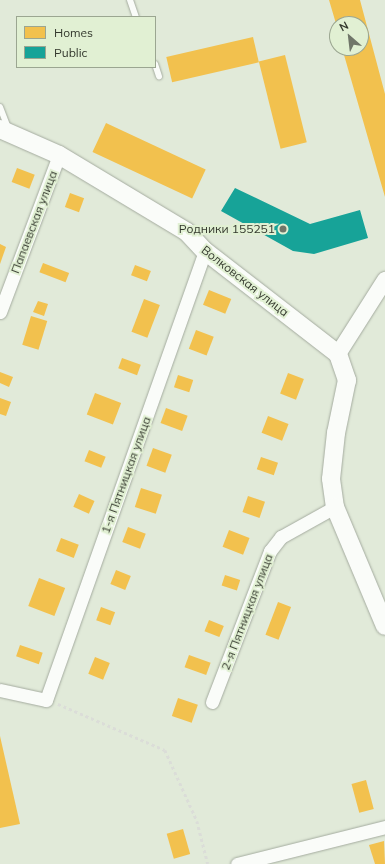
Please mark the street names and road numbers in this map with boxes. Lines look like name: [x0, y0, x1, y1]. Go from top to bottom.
street label: Папаевская улица: [8, 169, 60, 275]
street label: Волковская улица: [199, 242, 291, 320]
street label: 1-я Пятницкая улица: [98, 415, 154, 535]
street label: 2-я Пятницкая улица: [218, 552, 276, 672]

